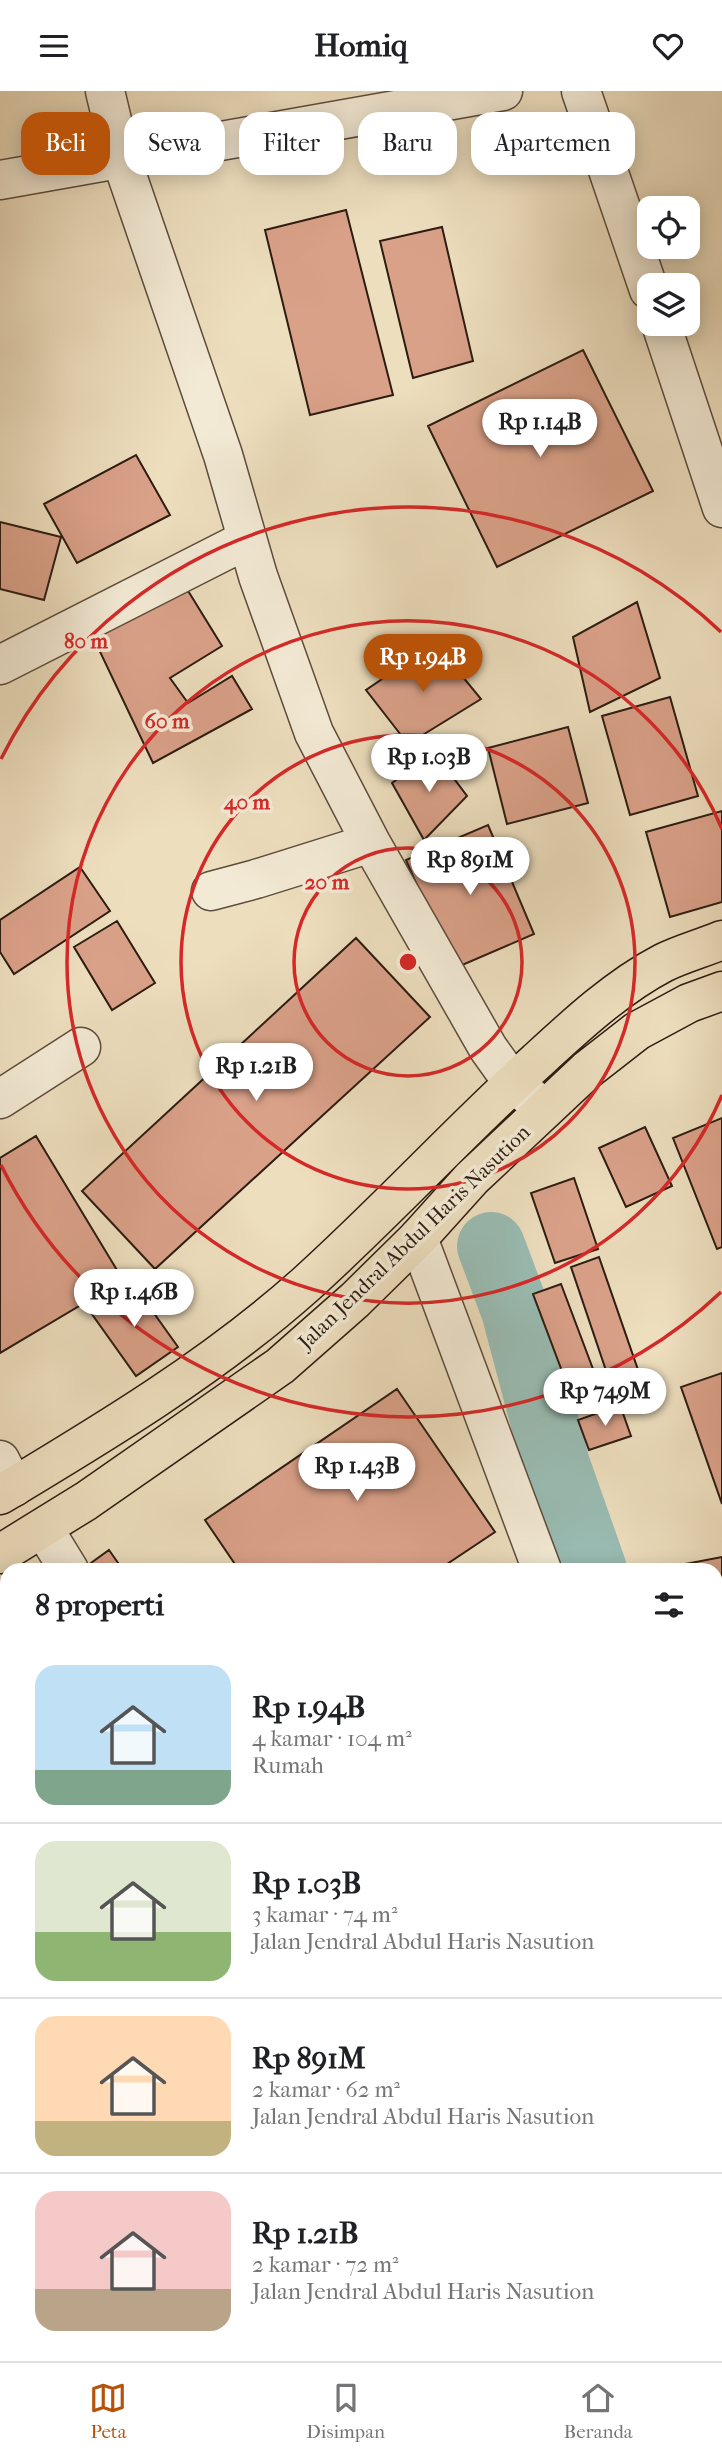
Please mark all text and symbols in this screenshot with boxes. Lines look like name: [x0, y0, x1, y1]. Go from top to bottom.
icon: menu: [35, 27, 73, 65]
text: Homiq: [314, 27, 408, 64]
icon: heart: [649, 27, 687, 65]
chip: Beli: [21, 112, 110, 175]
chip: Sewa: [124, 112, 225, 175]
chip: Filter: [239, 112, 344, 175]
chip: Baru: [358, 112, 457, 175]
chip: Apartemen: [471, 112, 635, 175]
map controls: [637, 196, 700, 336]
button: locate: [637, 196, 700, 259]
button: layers: [637, 273, 700, 336]
pin: Rp 1.14B: [468, 399, 612, 459]
text: Rp 1.14B: [498, 408, 582, 435]
text: 80 m: [64, 629, 109, 653]
pin: Rp 1.94B: [351, 635, 495, 694]
text: Rp 1.94B: [380, 643, 466, 670]
text: 60 m: [145, 709, 190, 733]
pin: Rp 1.03B: [357, 735, 501, 794]
text: Rp 1.03B: [387, 743, 471, 770]
text: 40 m: [223, 790, 271, 815]
pin: Rp 891M: [405, 837, 535, 897]
text: Rp 891M: [427, 846, 513, 873]
text: 20 m: [305, 870, 350, 894]
centre of rings: [396, 950, 420, 974]
pin: Rp 1.21B: [184, 1044, 328, 1103]
text: Rp 1.21B: [215, 1052, 297, 1079]
street label: Jalan Jendral Abdul Haris Nasution: [292, 1120, 535, 1356]
pin: Rp 1.46B: [62, 1269, 206, 1329]
text: Rp 1.46B: [90, 1278, 178, 1305]
pin: Rp 749M: [540, 1369, 670, 1428]
text: Rp 749M: [559, 1377, 651, 1404]
pin: Rp 1.43B: [285, 1443, 429, 1503]
text: Rp 1.43B: [314, 1452, 400, 1479]
icon: filters: [650, 1586, 688, 1624]
text: 8 properti: [35, 1588, 164, 1623]
text: Rp 1.94B: [252, 1690, 365, 1725]
icon: home: [91, 1693, 175, 1777]
text: 4 kamar · 104 m²: [252, 1725, 412, 1752]
text: Rumah: [252, 1752, 324, 1779]
text: Rp 1.03B: [252, 1866, 361, 1901]
icon: home: [91, 1869, 175, 1953]
text: 3 kamar · 74 m²: [252, 1901, 397, 1928]
text: Jalan Jendral Abdul Haris Nasution: [252, 1928, 594, 1955]
text: Rp 891M: [252, 2041, 365, 2076]
icon: home: [91, 2044, 175, 2128]
text: 2 kamar · 62 m²: [252, 2076, 400, 2103]
text: Jalan Jendral Abdul Haris Nasution: [252, 2103, 594, 2130]
text: Rp 1.21B: [252, 2216, 359, 2251]
icon: home: [91, 2219, 175, 2303]
text: 2 kamar · 72 m²: [252, 2251, 399, 2278]
text: Jalan Jendral Abdul Haris Nasution: [252, 2278, 594, 2305]
tab: Peta: [89, 2379, 127, 2443]
tab: Disimpan: [306, 2379, 385, 2443]
tab: Beranda: [564, 2379, 633, 2443]

